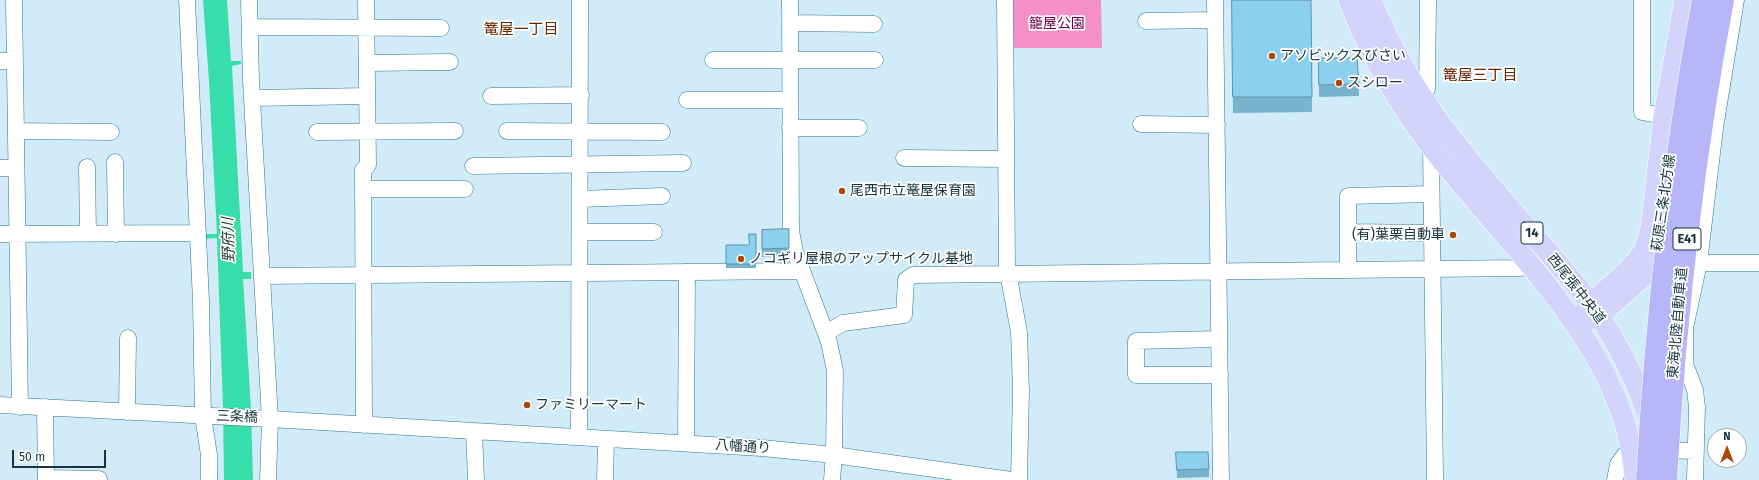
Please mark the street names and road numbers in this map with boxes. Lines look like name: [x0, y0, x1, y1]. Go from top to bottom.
street label: 萩原三条北方線: [1649, 153, 1679, 253]
road number: 14: [1521, 222, 1543, 244]
road number: E41: [1673, 228, 1701, 250]
street label: 西尾張中央道: [1544, 251, 1608, 327]
street label: 東海北陸自動車道: [1665, 266, 1691, 380]
street label: 三条橋: [216, 408, 258, 426]
street label: 八幡通り: [714, 437, 772, 457]

